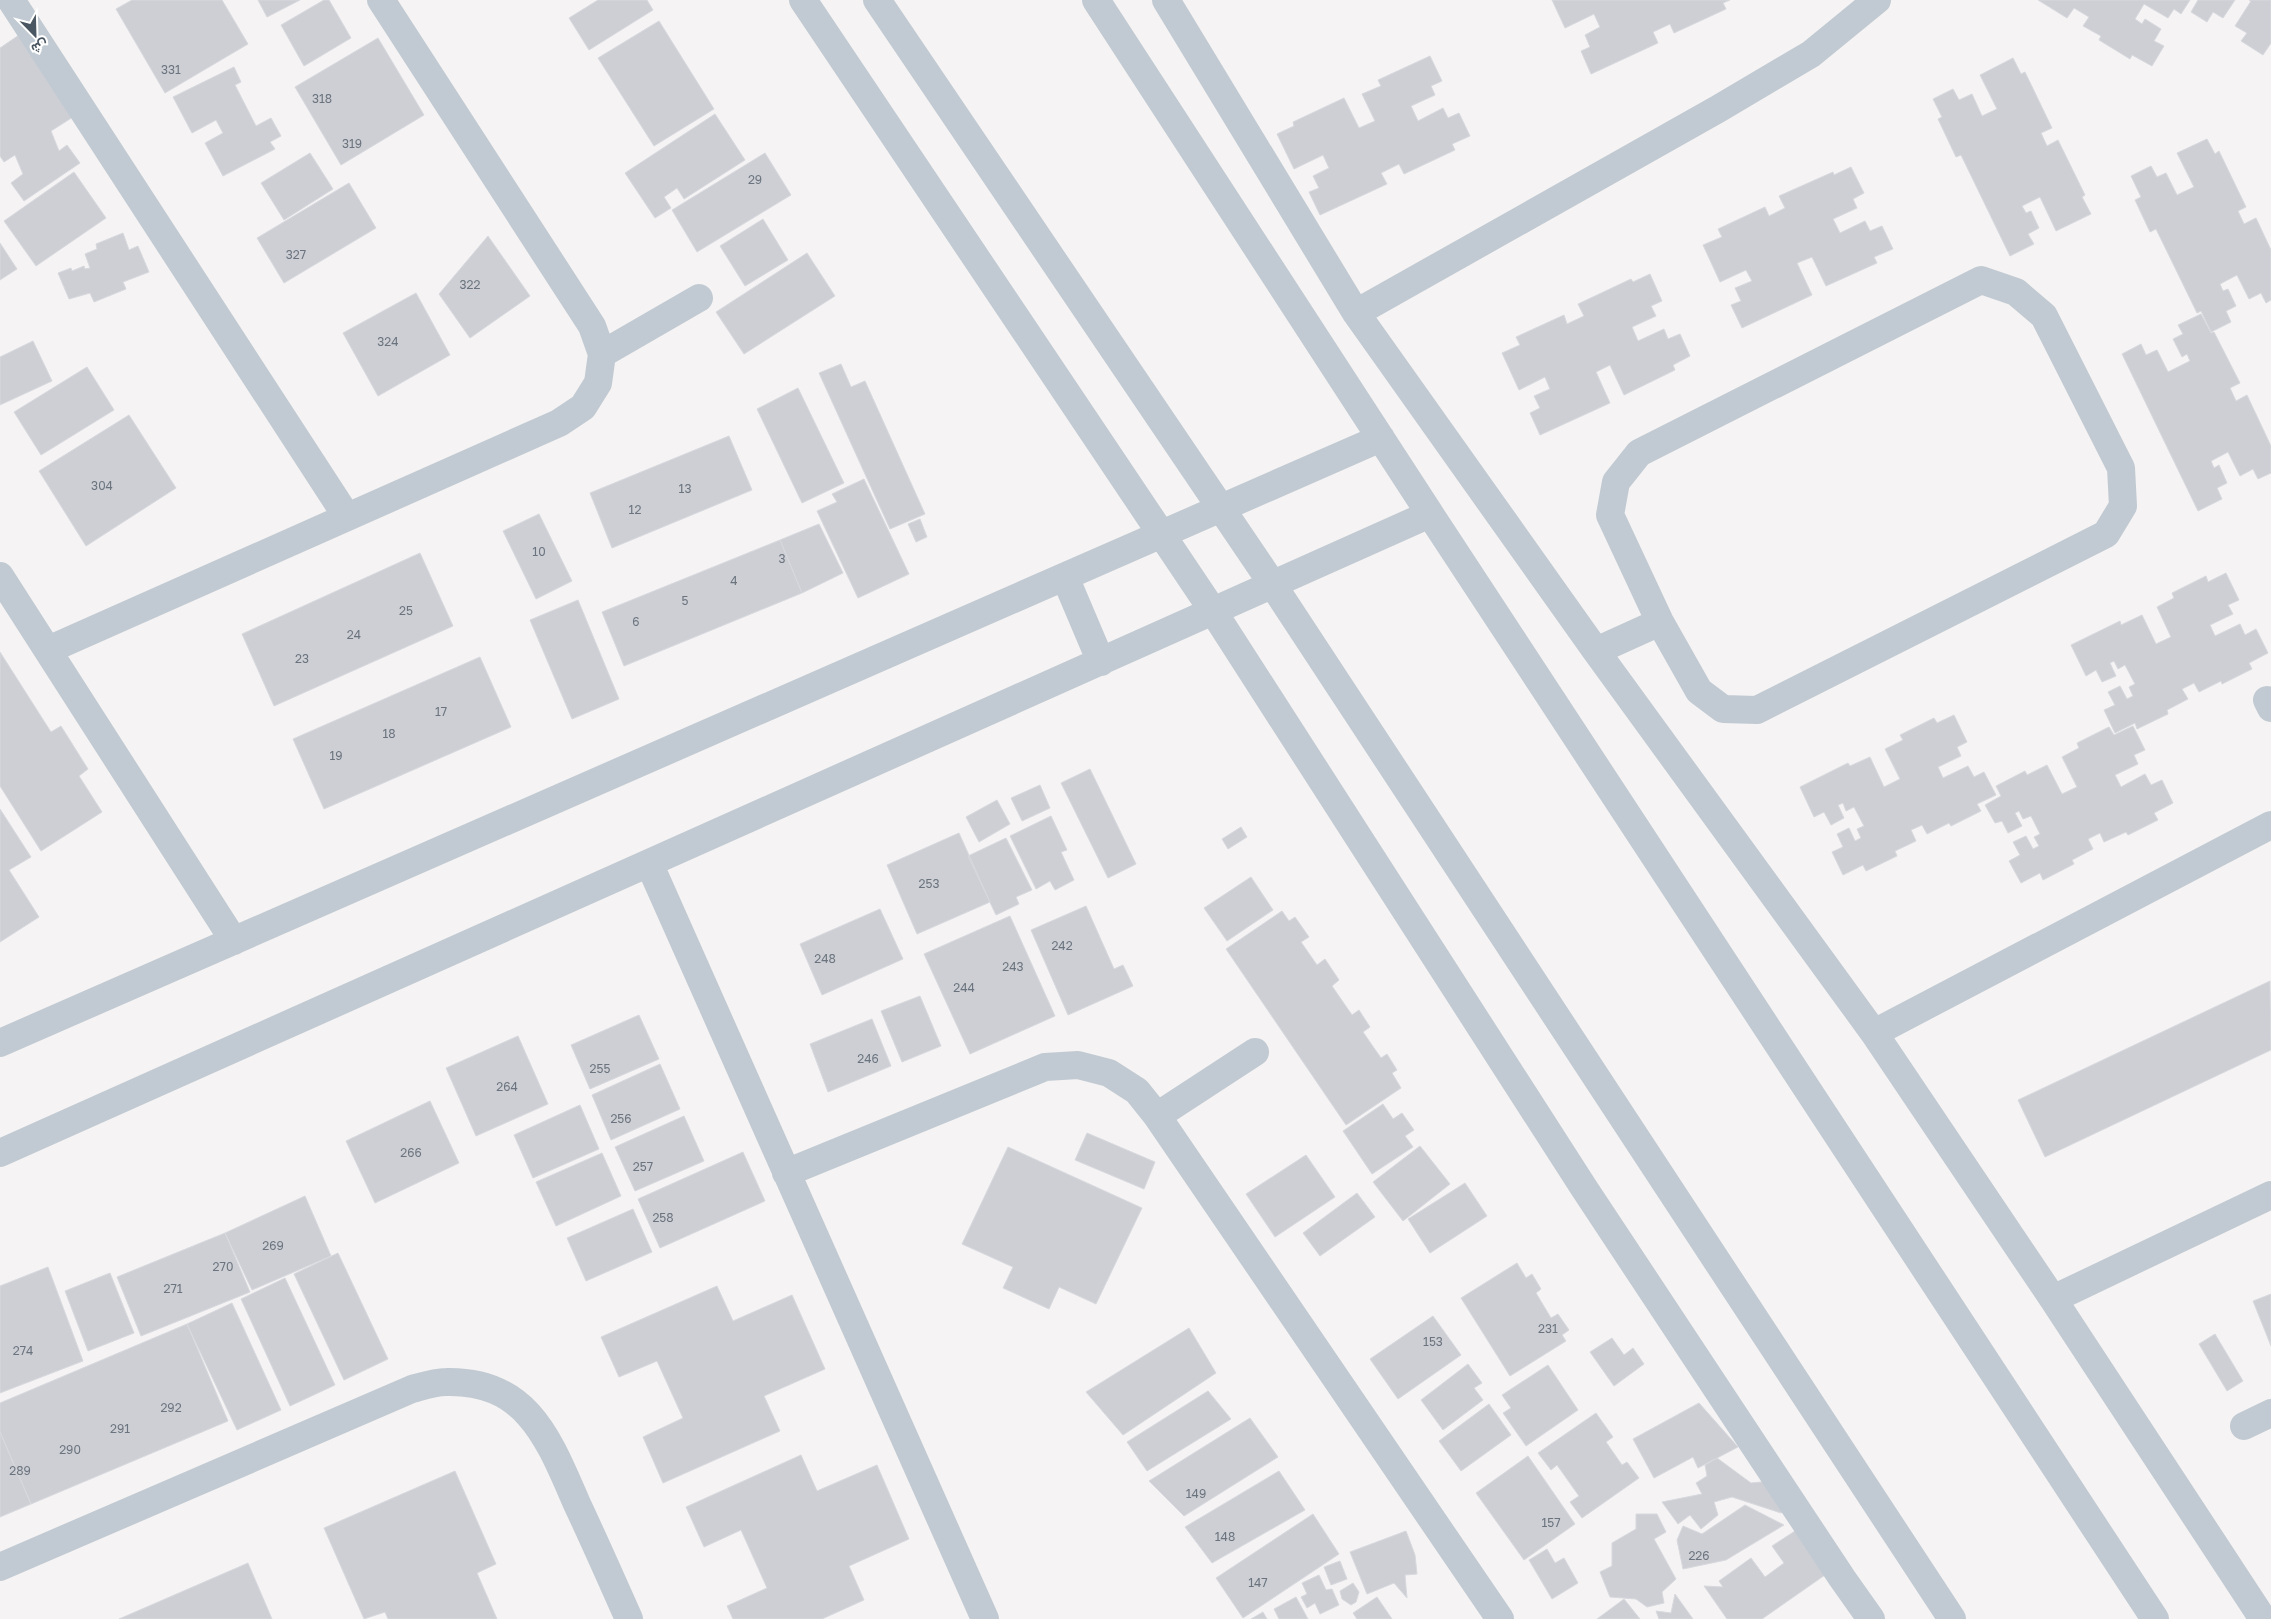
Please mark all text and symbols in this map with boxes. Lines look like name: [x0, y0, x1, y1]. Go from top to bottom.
north arrow: [10, 10, 60, 60]
text: ش: [29, 35, 51, 59]
house number: 331: [161, 62, 181, 77]
house number: 318: [312, 91, 332, 106]
house number: 319: [342, 136, 362, 151]
house number: 29: [748, 172, 762, 187]
house number: 327: [286, 247, 306, 262]
house number: 322: [460, 277, 481, 292]
house number: 324: [377, 334, 399, 349]
house number: 304: [91, 478, 113, 493]
house number: 13: [679, 481, 691, 496]
house number: 12: [629, 502, 641, 517]
house number: 10: [532, 544, 546, 559]
house number: 3: [778, 551, 786, 566]
house number: 4: [730, 573, 738, 588]
house number: 5: [682, 593, 689, 608]
house number: 25: [399, 603, 413, 618]
house number: 6: [632, 614, 640, 629]
house number: 24: [347, 627, 361, 642]
house number: 23: [295, 651, 309, 666]
house number: 17: [435, 704, 447, 719]
house number: 18: [382, 726, 396, 741]
house number: 19: [329, 748, 343, 763]
house number: 253: [919, 876, 939, 891]
house number: 242: [1051, 938, 1073, 953]
house number: 248: [814, 951, 836, 966]
house number: 243: [1002, 959, 1024, 974]
house number: 244: [953, 980, 975, 995]
house number: 246: [857, 1051, 879, 1066]
house number: 255: [590, 1061, 610, 1076]
house number: 264: [496, 1079, 518, 1094]
house number: 256: [610, 1111, 632, 1126]
house number: 266: [400, 1145, 422, 1160]
house number: 257: [633, 1159, 653, 1174]
house number: 258: [652, 1210, 674, 1225]
house number: 269: [262, 1238, 284, 1253]
house number: 270: [213, 1259, 233, 1274]
house number: 271: [163, 1281, 183, 1296]
house number: 231: [1538, 1321, 1558, 1336]
house number: 153: [1423, 1334, 1443, 1349]
house number: 274: [13, 1343, 33, 1358]
house number: 292: [160, 1400, 182, 1415]
house number: 291: [110, 1421, 130, 1436]
house number: 290: [59, 1442, 81, 1457]
house number: 289: [9, 1463, 31, 1478]
house number: 149: [1186, 1486, 1206, 1501]
house number: 157: [1541, 1515, 1561, 1530]
house number: 148: [1215, 1529, 1235, 1544]
house number: 226: [1688, 1548, 1710, 1563]
house number: 147: [1248, 1575, 1268, 1590]

